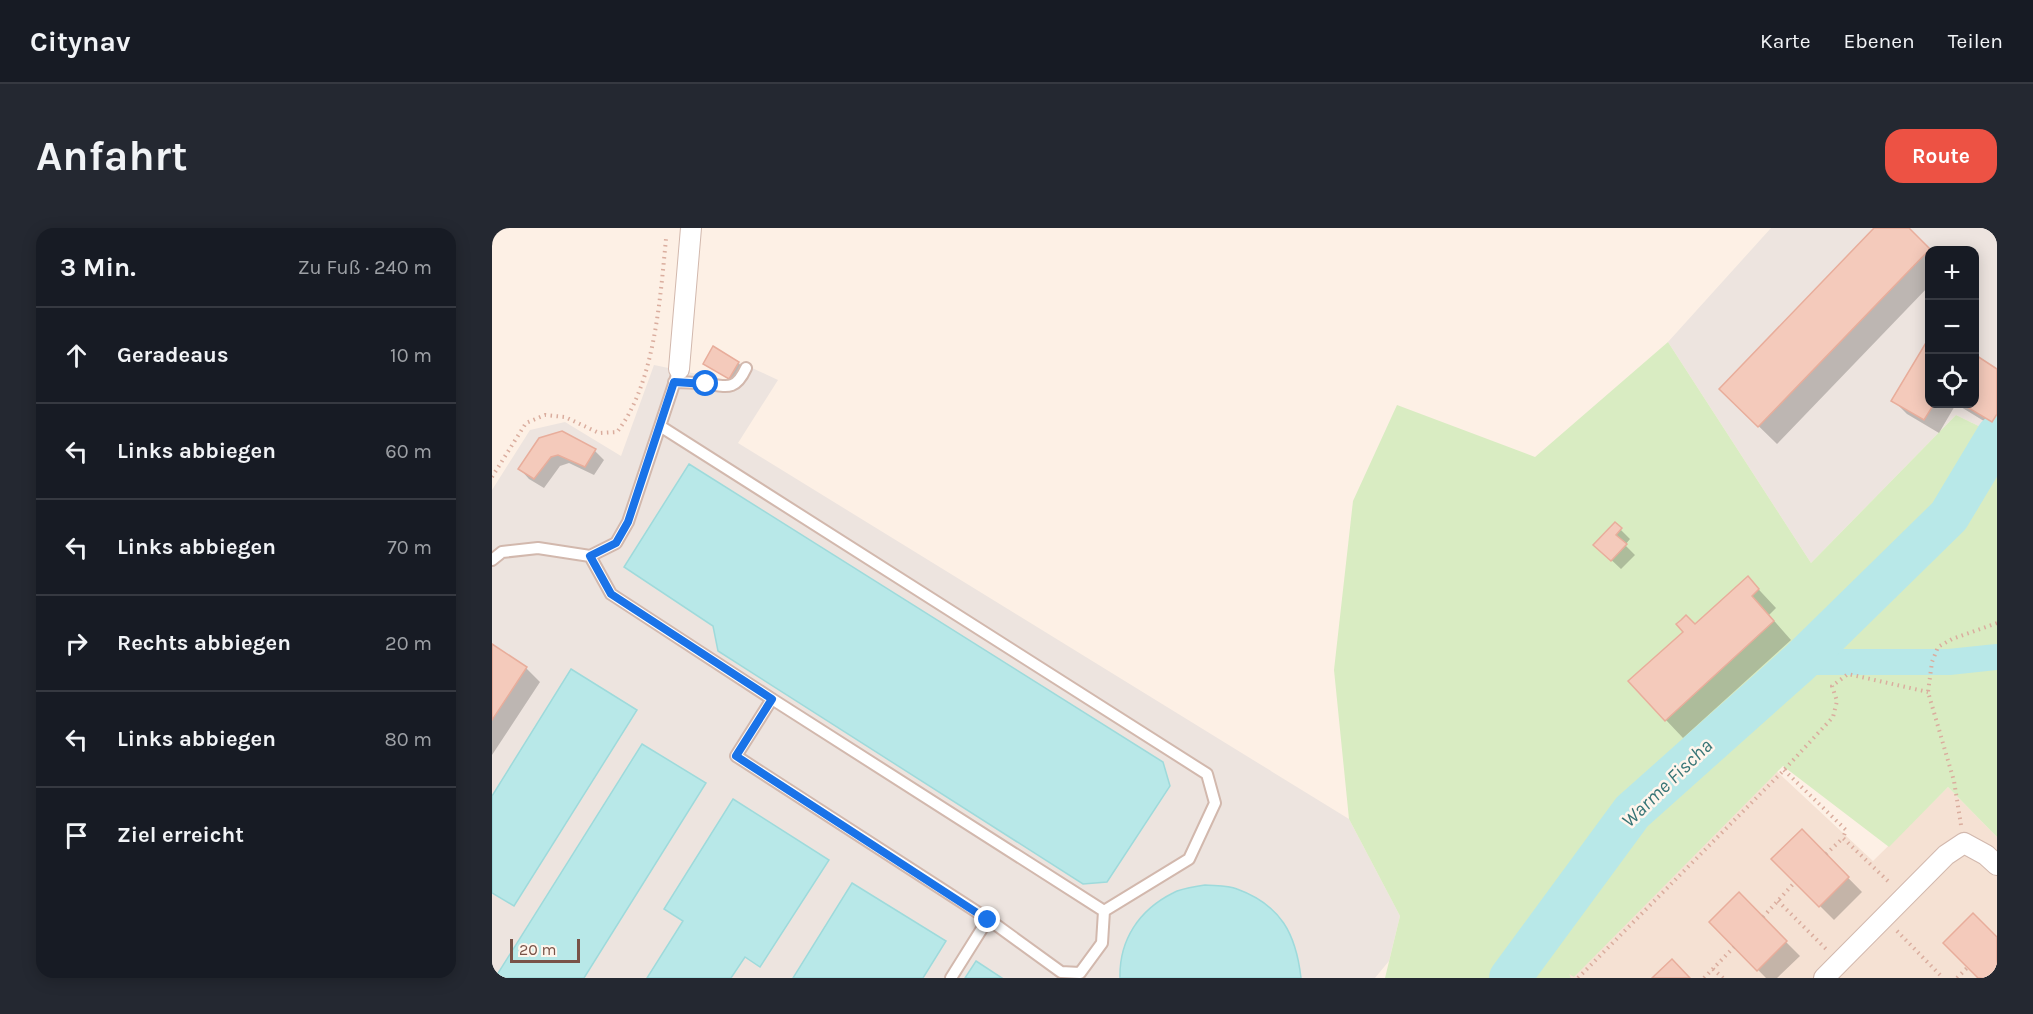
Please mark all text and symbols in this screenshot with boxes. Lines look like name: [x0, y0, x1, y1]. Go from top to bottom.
text: Citynav: [30, 25, 130, 58]
text: Karte: [1760, 29, 1811, 53]
text: Ebenen: [1844, 29, 1915, 53]
text: Teilen: [1948, 29, 2003, 53]
button: Route: [1885, 129, 1997, 183]
text: Anfahrt: [36, 131, 188, 181]
map controls: [1925, 246, 1979, 408]
button: +: [1925, 246, 1979, 300]
text: 3 Min.: [60, 252, 136, 283]
text: Zu Fuß · 240 m: [298, 256, 432, 279]
button: −: [1925, 300, 1979, 354]
icon: ahead: [60, 339, 93, 372]
text: Geradeaus: [117, 342, 229, 368]
text: 10 m: [390, 344, 432, 367]
button: locate: [1925, 354, 1979, 408]
route start: [692, 370, 718, 396]
icon: left: [60, 435, 93, 468]
text: Links abbiegen: [117, 438, 276, 464]
text: 60 m: [385, 440, 432, 463]
icon: left: [60, 531, 93, 564]
text: Links abbiegen: [117, 534, 276, 560]
text: 70 m: [387, 536, 432, 559]
icon: right: [60, 627, 93, 660]
text: Rechts abbiegen: [117, 630, 291, 656]
text: 20 m: [385, 632, 432, 655]
icon: left: [60, 723, 93, 756]
text: Links abbiegen: [117, 726, 276, 752]
text: 80 m: [384, 728, 432, 751]
water label: Warme Fischa: [1617, 734, 1717, 832]
icon: arrive: [60, 819, 93, 852]
text: Ziel erreicht: [117, 822, 244, 848]
route end: [974, 906, 1000, 932]
scale bar: [510, 936, 580, 964]
text: 20 m: [519, 940, 557, 959]

